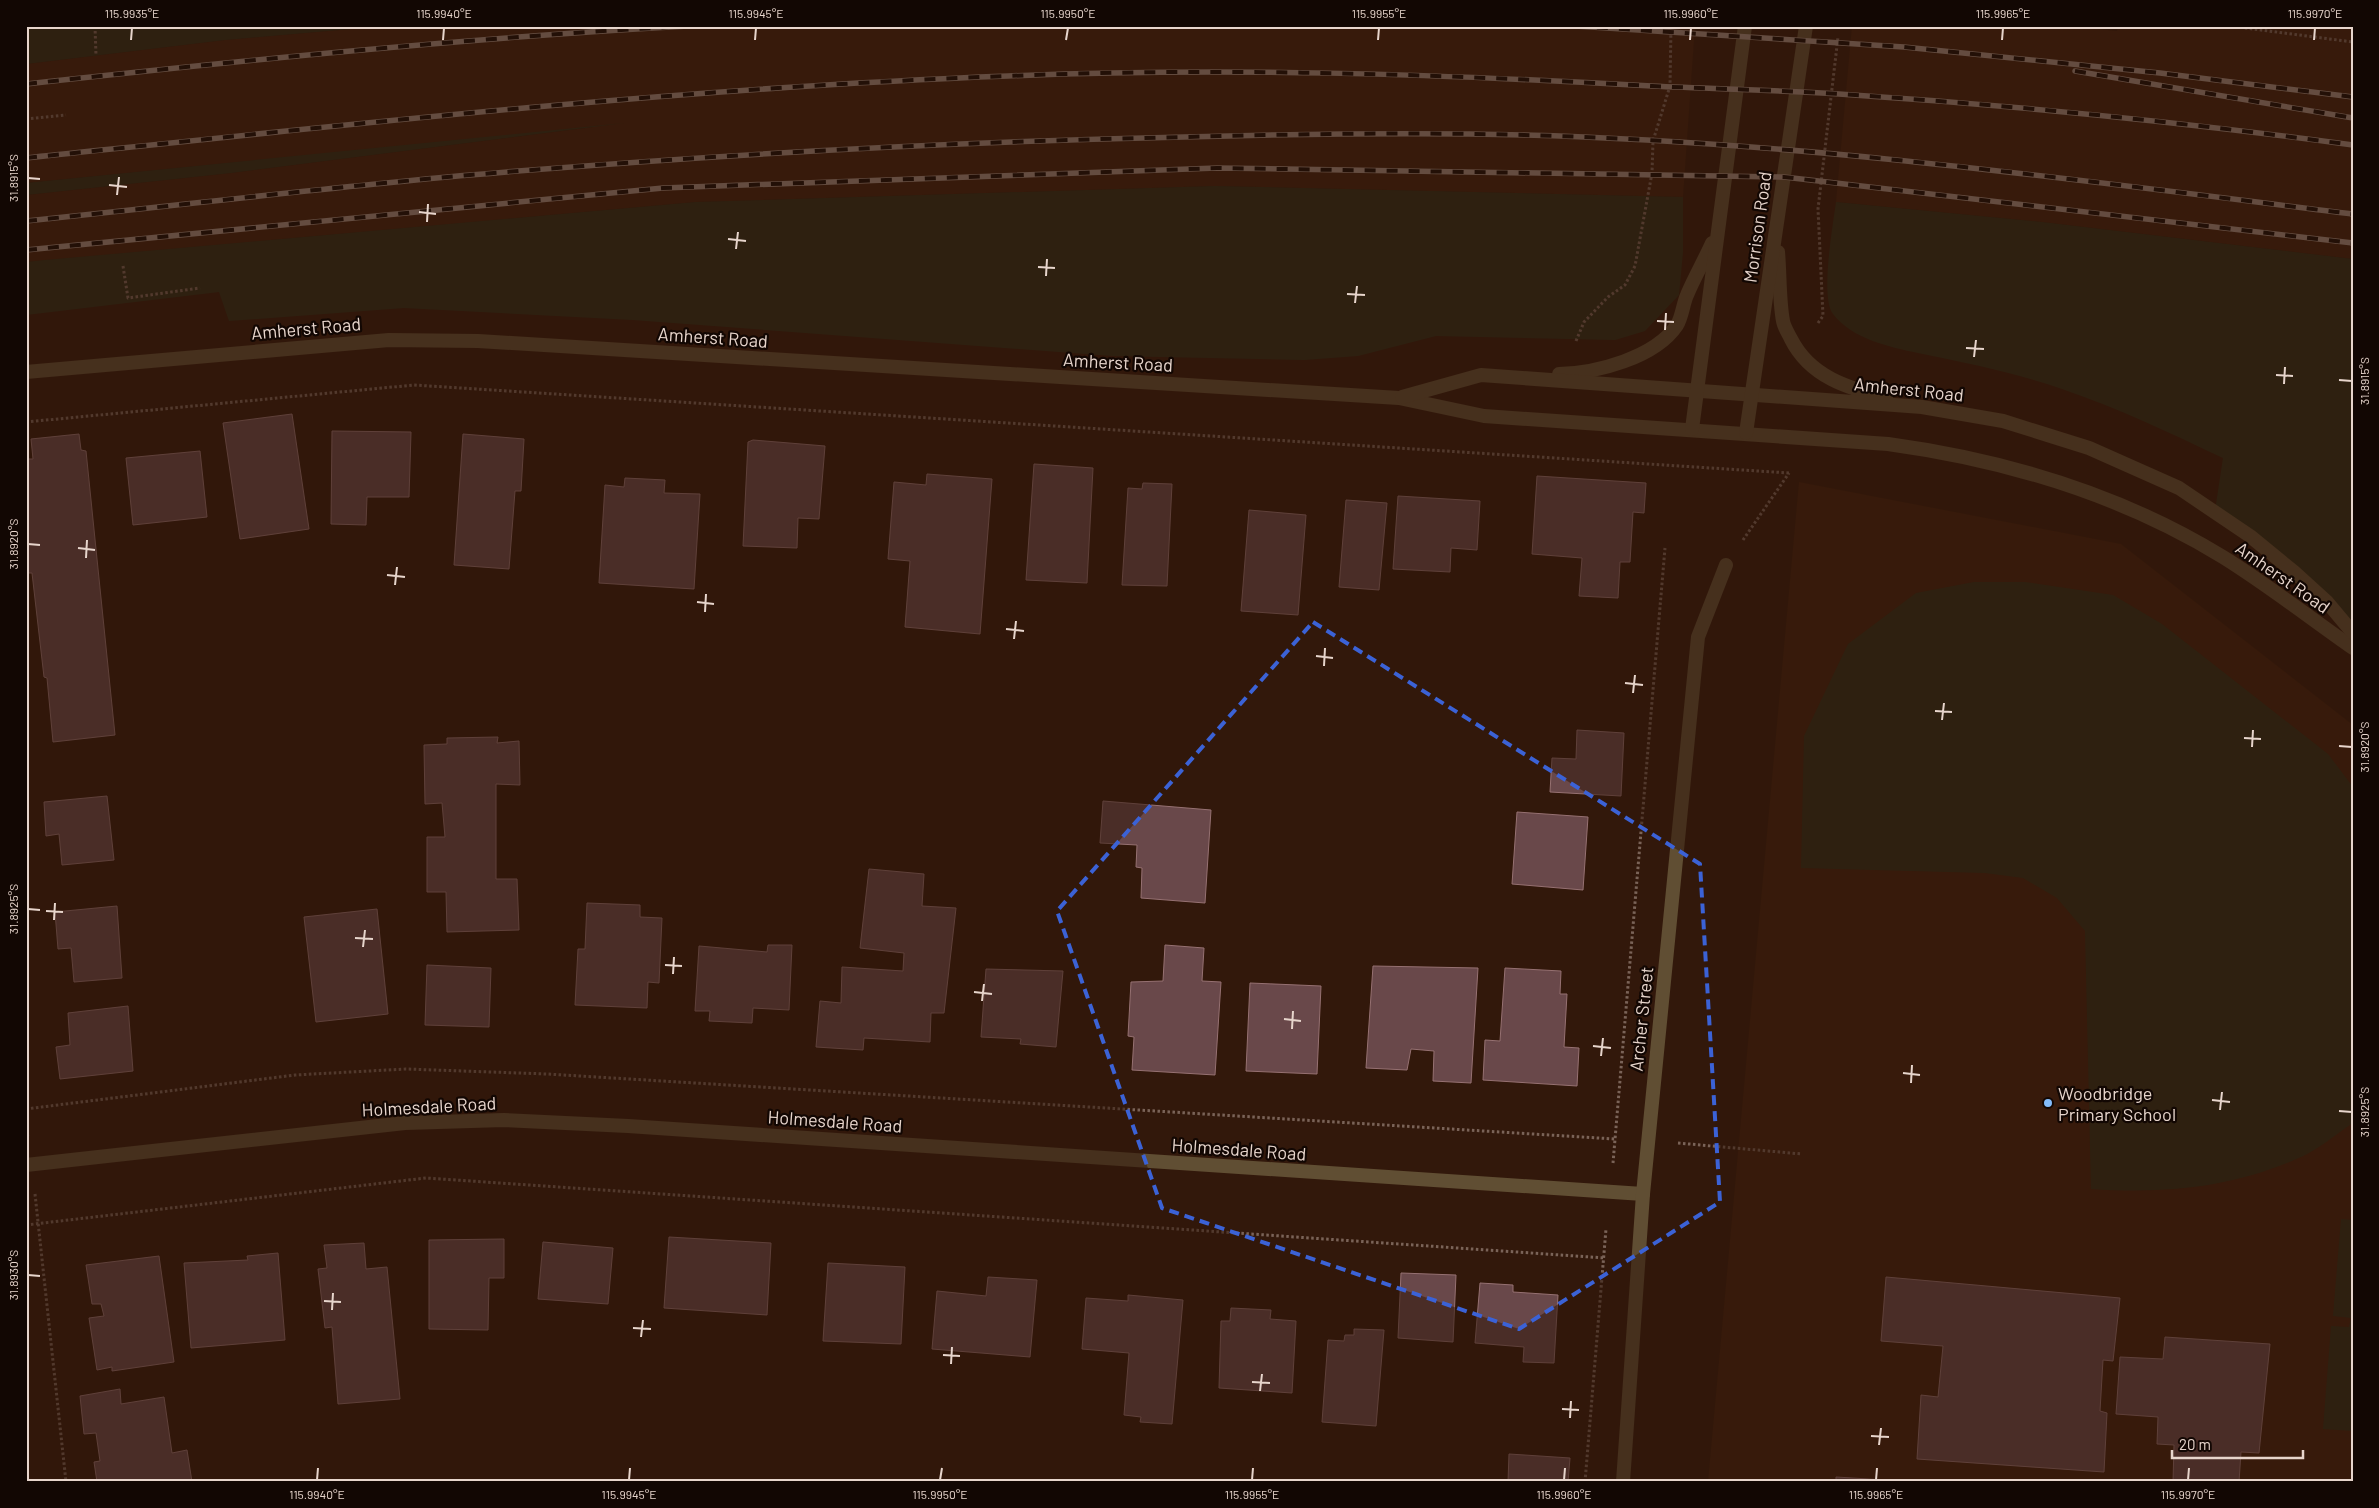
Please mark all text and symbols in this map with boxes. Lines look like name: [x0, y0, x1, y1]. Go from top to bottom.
text: 115.9935°E: [105, 6, 159, 20]
text: 115.9940°E: [416, 6, 472, 20]
text: 115.9945°E: [728, 6, 784, 20]
text: 115.9950°E: [1040, 6, 1096, 20]
text: 115.9955°E: [1352, 6, 1406, 20]
text: 115.9960°E: [1663, 6, 1719, 20]
text: 115.9965°E: [1976, 6, 2030, 20]
text: 115.9970°E: [2288, 6, 2342, 20]
text: 31.8915°S: [6, 154, 20, 202]
street label: Morrison Road: [1738, 170, 1776, 284]
street label: Amherst Road: [250, 312, 362, 344]
street label: Amherst Road: [657, 322, 769, 352]
street label: Amherst Road: [1062, 348, 1174, 376]
text: 31.8915°S: [2357, 357, 2371, 405]
street label: Amherst Road: [1853, 372, 1965, 406]
text: 31.8920°S: [6, 519, 20, 569]
street label: Amherst Road: [2232, 536, 2334, 618]
text: 31.8920°S: [2357, 722, 2371, 772]
text: 31.8925°S: [6, 884, 20, 934]
street label: Archer Street: [1625, 966, 1657, 1072]
place label: Woodbridge Primary School: [2058, 1082, 2176, 1125]
text: 31.8925°S: [2357, 1087, 2371, 1137]
street label: Holmesdale Road: [361, 1091, 497, 1121]
marker: Woodbridge Primary School: [2042, 1097, 2054, 1109]
street label: Holmesdale Road: [767, 1105, 903, 1137]
street label: Holmesdale Road: [1171, 1133, 1307, 1165]
text: 31.8930°S: [6, 1250, 20, 1300]
scale bar: [2172, 1428, 2303, 1460]
text: 20 m: [2179, 1435, 2211, 1453]
text: 115.9940°E: [289, 1487, 345, 1501]
text: 115.9945°E: [601, 1487, 657, 1501]
text: 115.9950°E: [912, 1487, 968, 1501]
text: 115.9955°E: [1225, 1487, 1279, 1501]
text: 115.9960°E: [1536, 1487, 1592, 1501]
text: 115.9965°E: [1849, 1487, 1903, 1501]
text: 115.9970°E: [2161, 1487, 2215, 1501]

